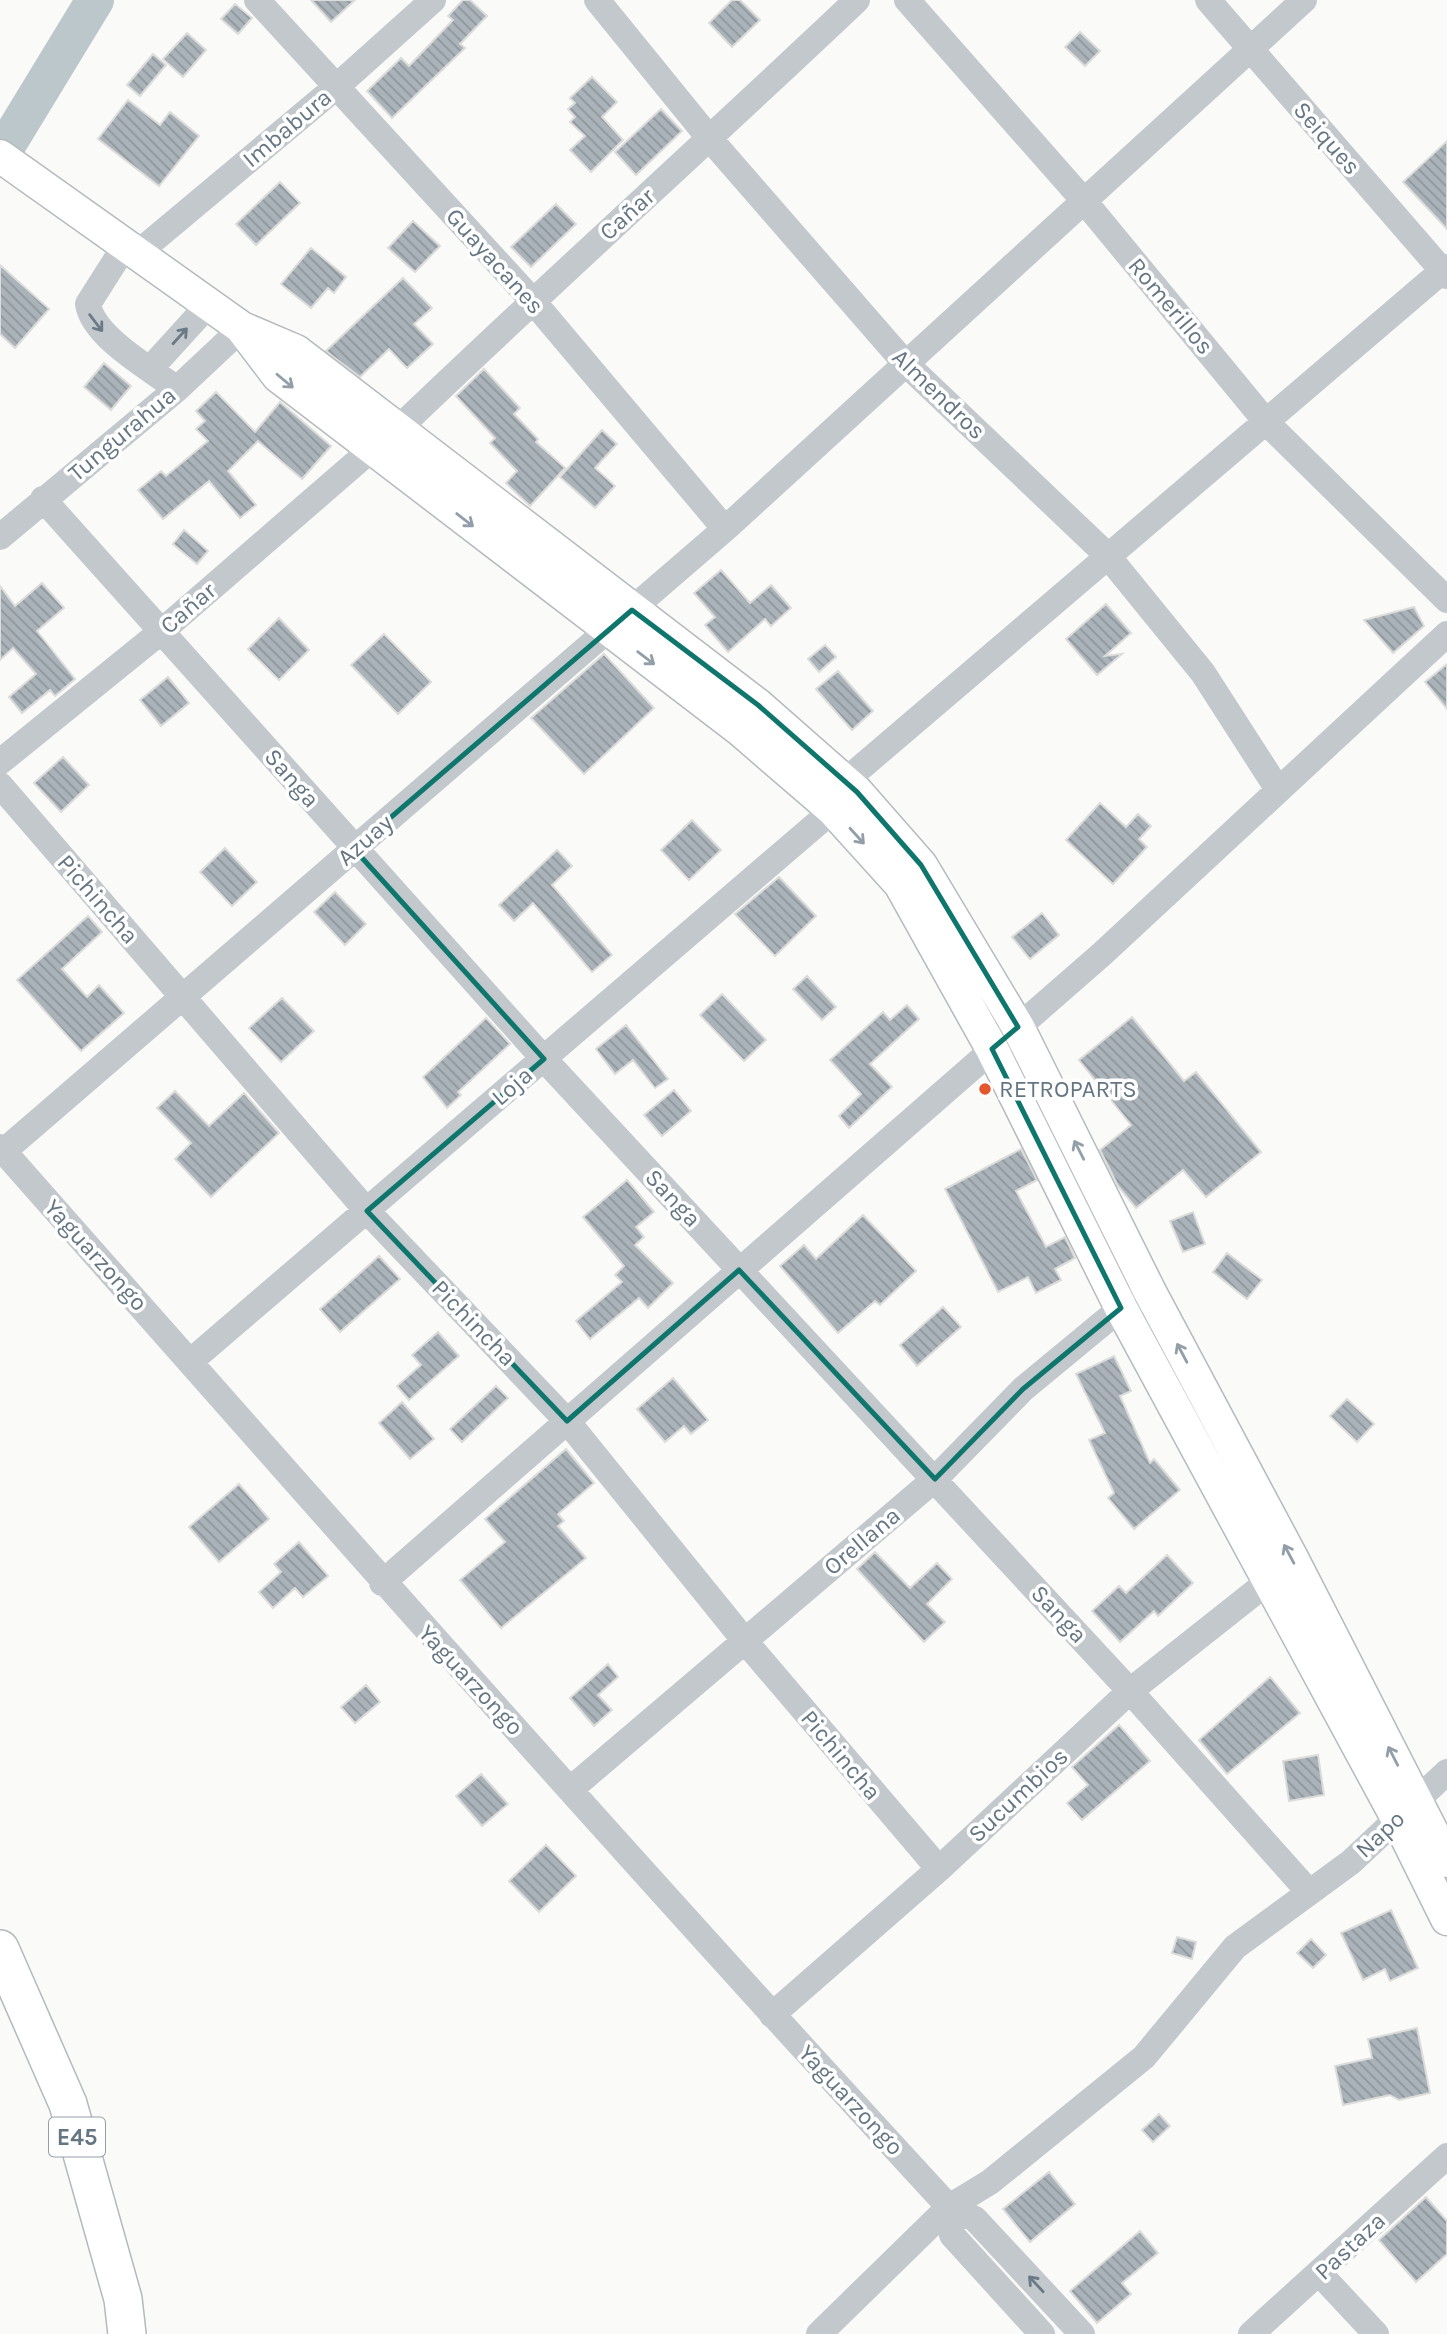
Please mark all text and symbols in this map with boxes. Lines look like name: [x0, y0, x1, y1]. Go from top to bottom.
street label: Imbabura: [237, 83, 337, 173]
street label: Seiques: [1288, 96, 1366, 180]
street label: Cañar: [594, 182, 660, 246]
street label: Guayacanes: [440, 202, 550, 320]
street label: Romerillos: [1122, 252, 1220, 360]
one-way arrow: [88, 313, 103, 332]
one-way arrow: [171, 328, 188, 345]
street label: Almendros: [887, 343, 991, 445]
one-way arrow: [275, 373, 293, 389]
street label: Tungurahua: [63, 381, 181, 487]
one-way arrow: [455, 512, 474, 527]
street label: Cañar: [155, 576, 222, 640]
one-way arrow: [636, 650, 655, 665]
street label: Sanga: [259, 743, 325, 813]
street label: Azuay: [332, 808, 398, 872]
one-way arrow: [848, 827, 865, 844]
street label: Pichincha: [52, 849, 144, 949]
street label: Loja: [486, 1061, 538, 1111]
place label: RETROPARTS: [999, 1075, 1137, 1103]
marker: RETROPARTS: [977, 1081, 993, 1097]
one-way arrow: [1072, 1140, 1086, 1161]
street label: Sanga: [639, 1163, 707, 1233]
street label: Yaguarzongo: [39, 1193, 153, 1317]
street label: Pichincha: [426, 1274, 522, 1372]
one-way arrow: [1175, 1343, 1189, 1364]
street label: Orellana: [818, 1501, 906, 1581]
one-way arrow: [1282, 1544, 1296, 1565]
street label: Sanga: [1025, 1579, 1093, 1649]
street label: Yaguarzongo: [413, 1619, 529, 1741]
street label: Pichincha: [795, 1704, 887, 1806]
street label: Sucumbios: [963, 1742, 1073, 1848]
one-way arrow: [1386, 1746, 1400, 1767]
street label: Napo: [1350, 1804, 1410, 1864]
street label: Yaguarzongo: [793, 2039, 909, 2161]
road number: E45: [49, 2118, 105, 2156]
street label: Pastaza: [1309, 2206, 1391, 2286]
one-way arrow: [1027, 2276, 1044, 2293]

